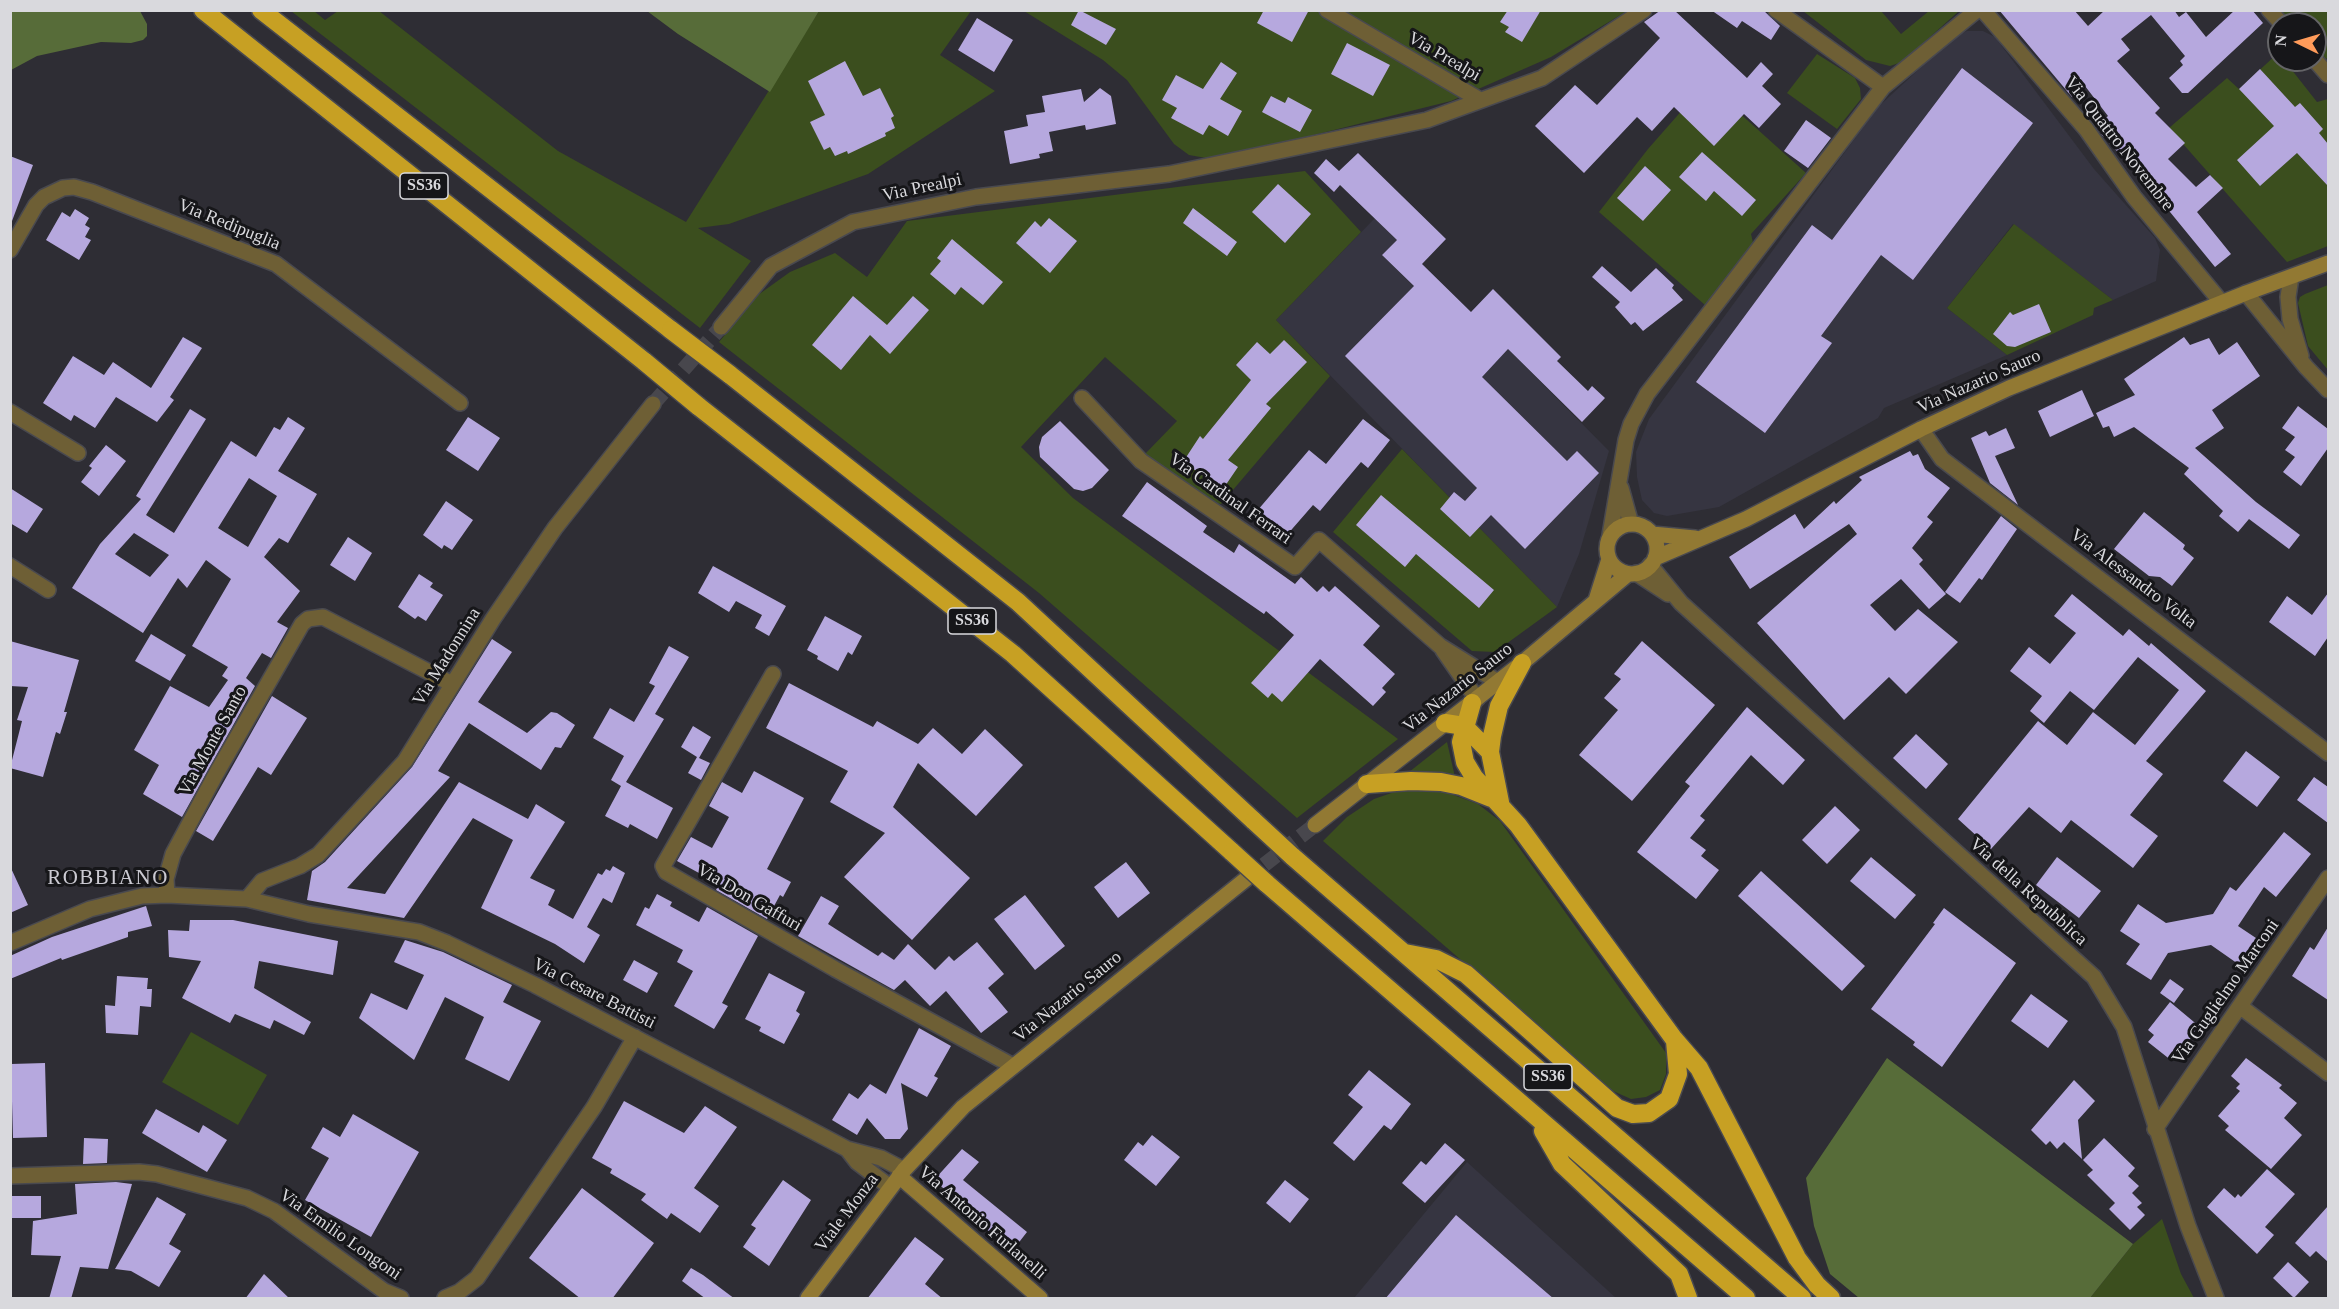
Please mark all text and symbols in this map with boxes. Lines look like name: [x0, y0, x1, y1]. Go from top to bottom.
north arrow: [2267, 12, 2327, 72]
street label: Via Prealpi: [1404, 28, 1484, 86]
text: N: [2272, 34, 2290, 47]
street label: Via Quattro Novembre: [2060, 72, 2178, 216]
street label: Via Prealpi: [880, 169, 964, 207]
road number: SS36: [400, 173, 448, 199]
street label: Via Redipuglia: [175, 195, 283, 255]
street label: Via Nazario Sauro: [1914, 345, 2044, 419]
street label: Via Cardinal Ferrari: [1164, 449, 1296, 549]
street label: Via Alessandro Volta: [2066, 524, 2200, 634]
street label: Via Madonnina: [408, 604, 486, 710]
road number: SS36: [948, 608, 996, 634]
street label: Via Nazario Sauro: [1399, 639, 1517, 737]
street label: Via Monte Santo: [174, 682, 252, 800]
street label: Via della Repubblica: [1965, 834, 2091, 950]
street label: Via Don Gaffuri: [693, 859, 805, 937]
district label: ROBBIANO: [47, 865, 169, 891]
street label: Via Guglielmo Marconi: [2168, 915, 2284, 1069]
street label: Via Nazario Sauro: [1010, 947, 1126, 1047]
street label: Via Cesare Battisti: [529, 954, 659, 1034]
road number: SS36: [1524, 1064, 1572, 1090]
street label: Via Antonio Furlanelli: [913, 1161, 1051, 1285]
street label: Viale Monza: [811, 1170, 883, 1256]
street label: Via Emilio Longoni: [275, 1185, 405, 1285]

